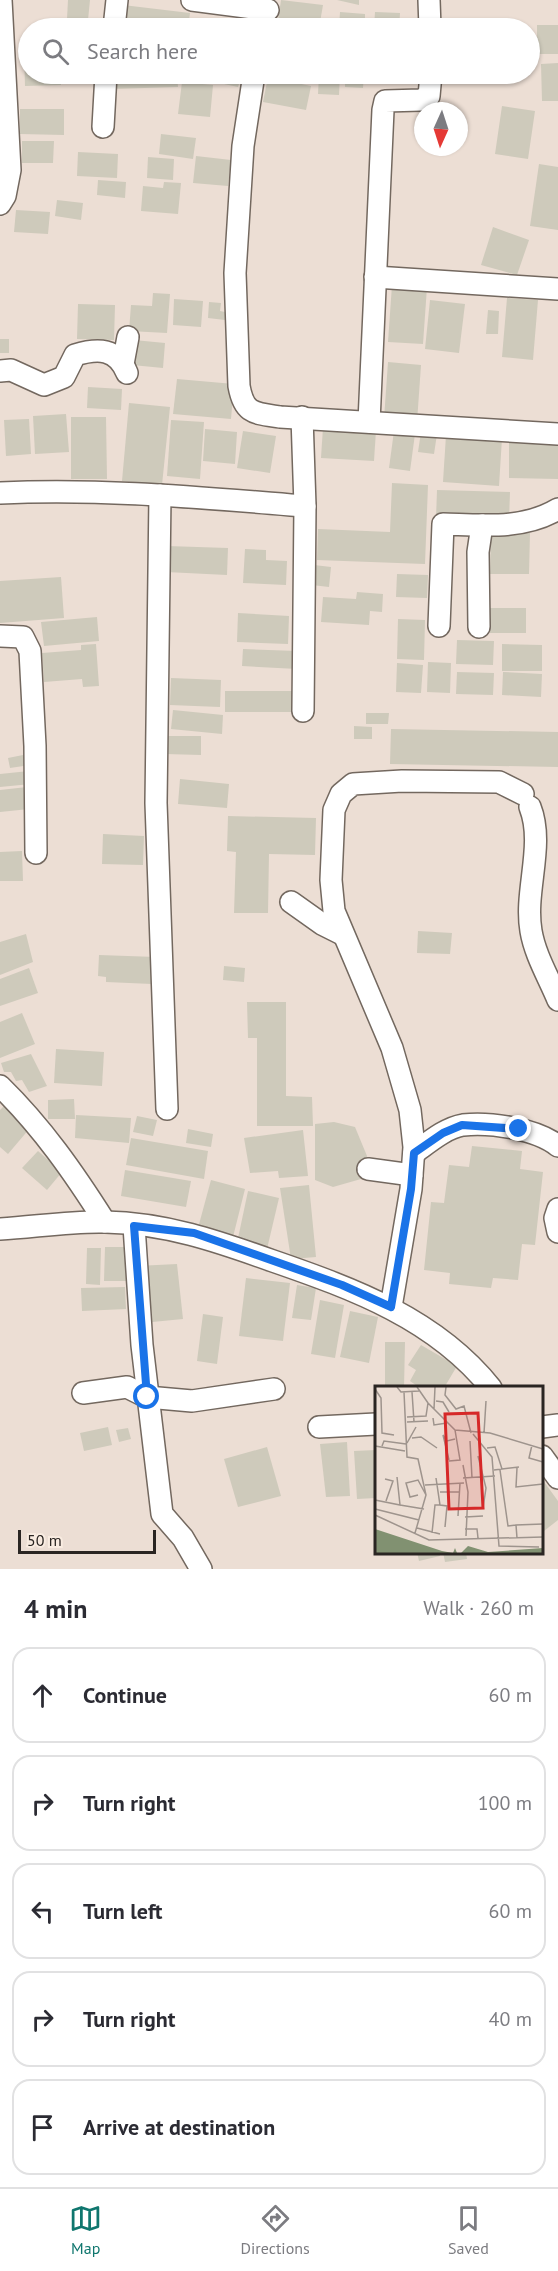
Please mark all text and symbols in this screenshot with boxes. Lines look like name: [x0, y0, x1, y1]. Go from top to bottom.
search box: [18, 18, 540, 84]
icon: search: [39, 35, 72, 68]
text: Search here: [87, 37, 198, 65]
north arrow: [414, 102, 468, 156]
route end: [505, 1115, 531, 1141]
route start: [133, 1383, 159, 1409]
inset map: [375, 1386, 543, 1554]
scale bar: [18, 1527, 156, 1554]
text: 50 m: [27, 1530, 62, 1550]
text: 4 min: [24, 1592, 87, 1625]
text: Walk · 260 m: [423, 1595, 534, 1621]
icon: ahead: [26, 1679, 59, 1712]
text: Continue: [83, 1681, 167, 1709]
text: 60 m: [489, 1682, 532, 1708]
icon: right: [26, 1787, 59, 1820]
text: Turn right: [83, 1789, 175, 1817]
text: 100 m: [478, 1790, 532, 1816]
icon: left: [26, 1895, 59, 1928]
text: Turn left: [83, 1897, 163, 1925]
text: 60 m: [489, 1898, 532, 1924]
icon: right: [26, 2003, 59, 2036]
text: Turn right: [83, 2005, 175, 2033]
text: 40 m: [489, 2006, 532, 2032]
icon: arrive: [26, 2111, 59, 2144]
text: Arrive at destination: [83, 2113, 275, 2141]
tab: Map: [69, 2202, 102, 2258]
tab: Directions: [241, 2202, 310, 2258]
tab: Saved: [448, 2202, 489, 2258]

